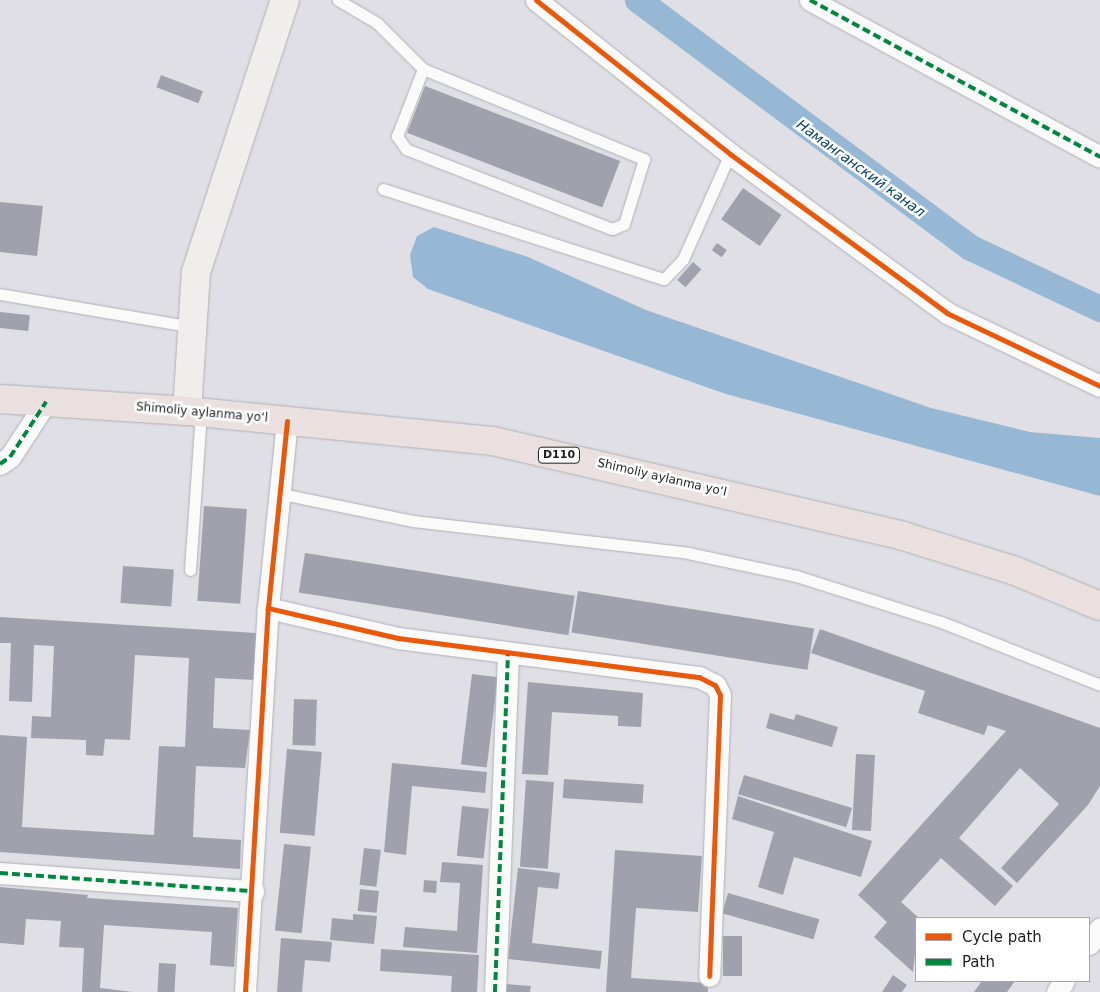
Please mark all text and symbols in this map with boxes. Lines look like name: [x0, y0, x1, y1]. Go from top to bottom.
water label: Наманганский канал: [793, 116, 929, 220]
street label: Shimoliy aylanma yoʻl: [135, 400, 269, 426]
road number: D110: [538, 446, 580, 464]
street label: Shimoliy aylanma yoʻl: [596, 456, 728, 500]
legend: [915, 917, 1090, 982]
text: Cycle path: [962, 928, 1042, 946]
text: Path: [962, 953, 995, 971]

